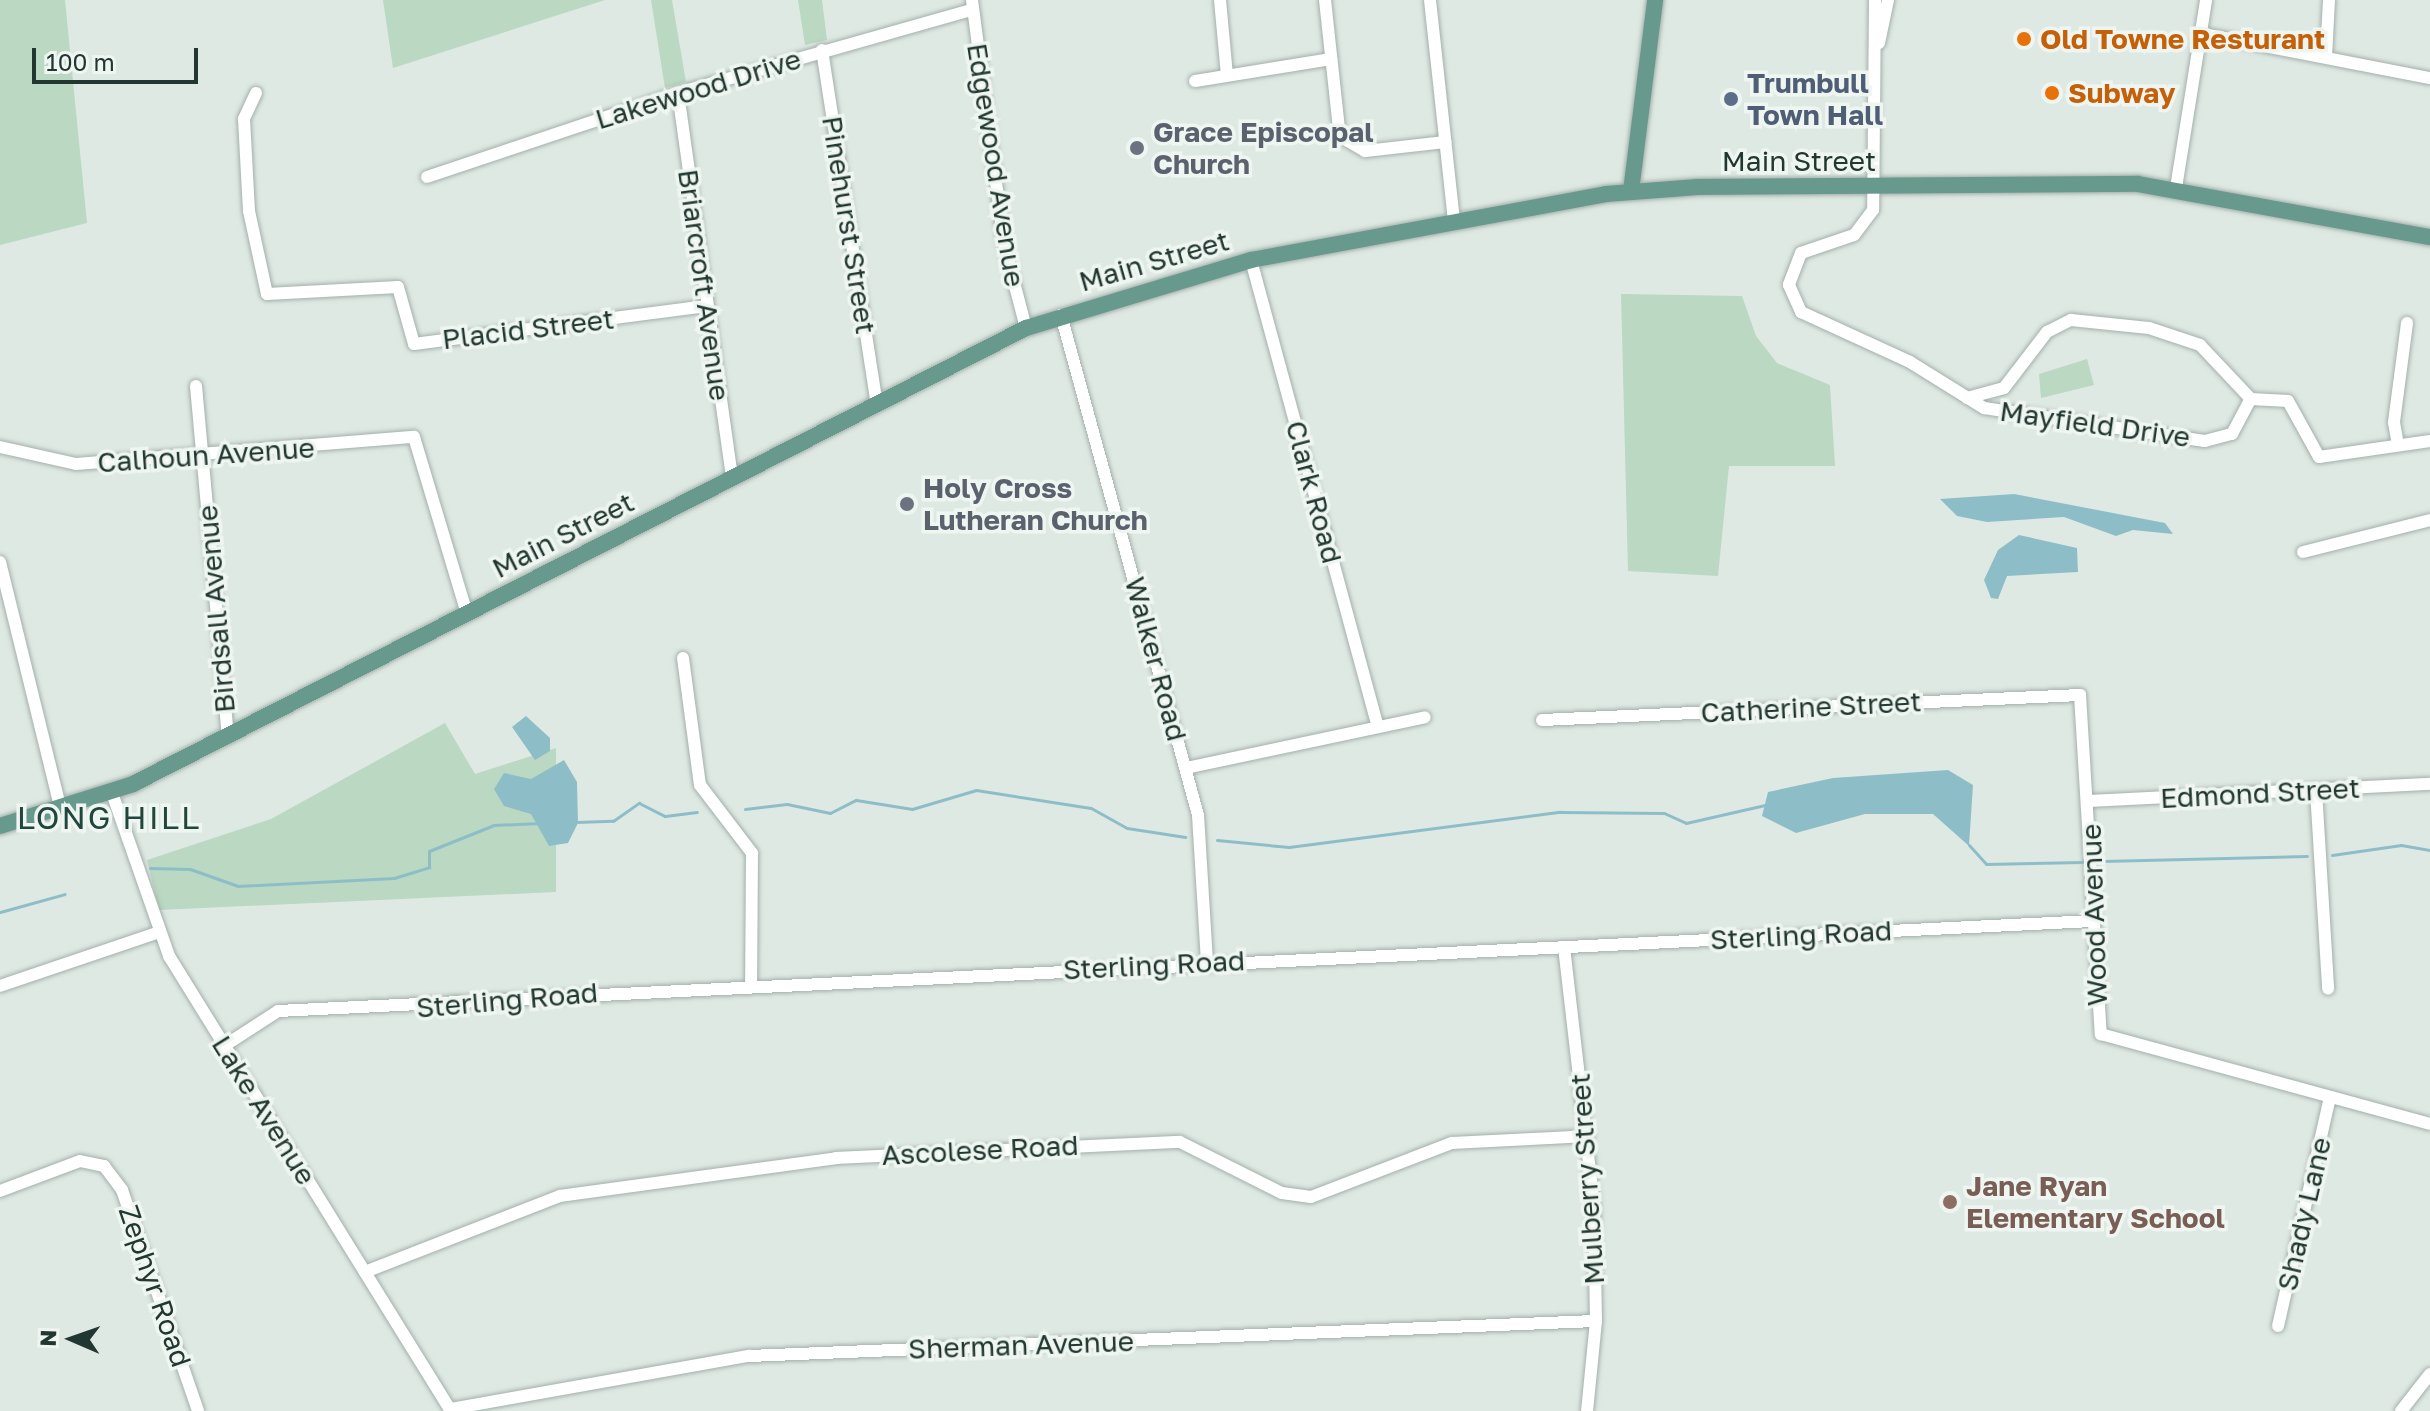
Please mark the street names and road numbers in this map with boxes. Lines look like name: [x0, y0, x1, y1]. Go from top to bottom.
street label: Edgewood Avenue: [960, 41, 1032, 289]
street label: Lakewood Drive: [591, 42, 805, 136]
street label: Pinehurst Street: [815, 114, 883, 336]
street label: Main Street: [1722, 144, 1876, 178]
street label: Briarcroft Avenue: [671, 167, 737, 403]
street label: Main Street: [1075, 224, 1233, 298]
street label: Placid Street: [440, 302, 616, 356]
street label: Mayfield Drive: [1998, 394, 2192, 454]
street label: Clark Road: [1279, 417, 1349, 567]
street label: Calhoun Avenue: [96, 431, 316, 479]
street label: Main Street: [487, 485, 639, 585]
street label: Birdsall Avenue: [190, 504, 242, 714]
street label: Walker Road: [1118, 573, 1194, 745]
street label: Catherine Street: [1700, 684, 1922, 730]
street label: Edmond Street: [2159, 771, 2361, 815]
street label: Wood Avenue: [2074, 823, 2114, 1007]
street label: Sterling Road: [1709, 913, 1893, 957]
street label: Sterling Road: [1062, 943, 1246, 987]
street label: Sterling Road: [415, 975, 599, 1025]
street label: Lake Avenue: [205, 1029, 323, 1191]
street label: Mulberry Street: [1563, 1072, 1611, 1286]
street label: Ascolese Road: [881, 1128, 1079, 1172]
street label: Shady Lane: [2270, 1134, 2338, 1294]
street label: Zephyr Road: [112, 1201, 198, 1371]
street label: Sherman Avenue: [908, 1324, 1134, 1366]

